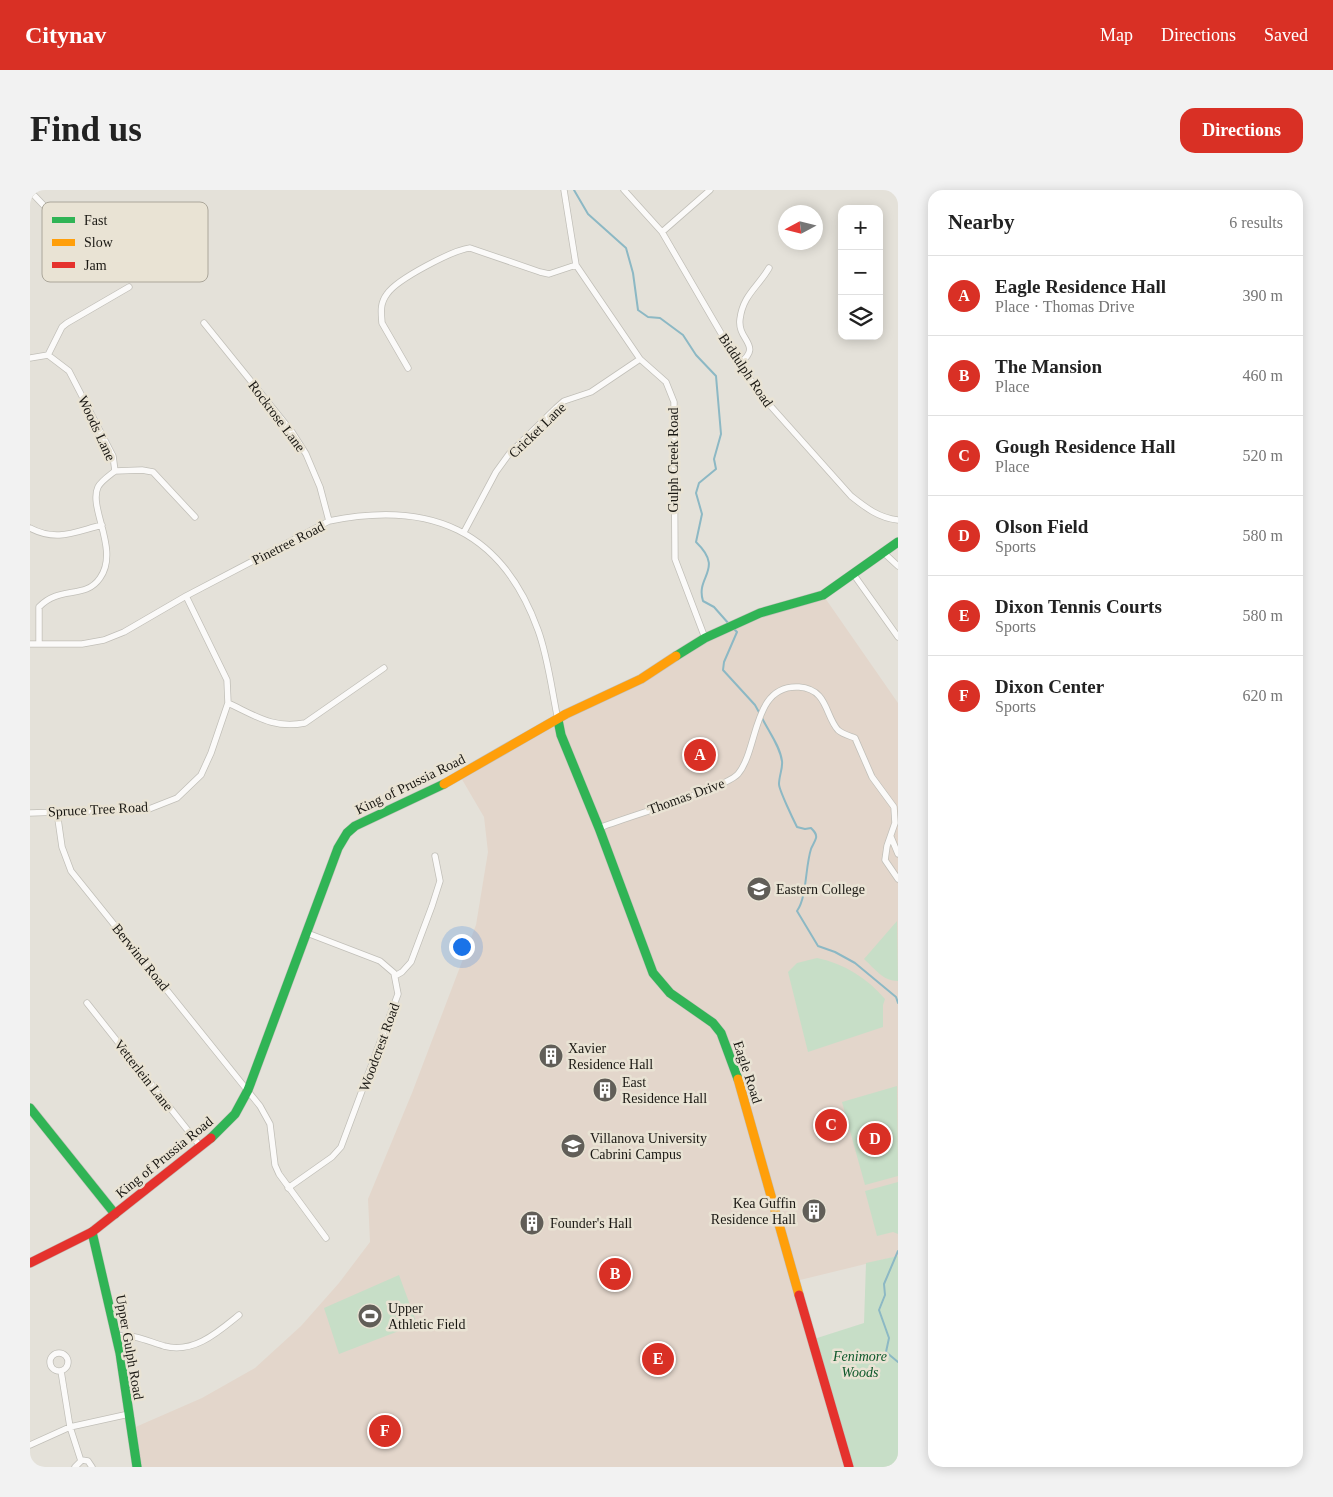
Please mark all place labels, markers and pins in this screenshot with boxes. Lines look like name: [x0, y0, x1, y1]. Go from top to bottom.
pin: A: [684, 736, 716, 774]
school or university icon: Eastern College: [746, 876, 772, 902]
place label: Eastern College: [776, 882, 865, 897]
place label: Xavier Residence Hall: [568, 1041, 653, 1072]
building icon: Xavier Residence Hall: [538, 1043, 564, 1069]
place label: East Residence Hall: [622, 1075, 707, 1106]
building icon: East Residence Hall: [592, 1077, 618, 1103]
pin: C: [815, 1106, 847, 1144]
pin: D: [859, 1120, 891, 1158]
place label: Villanova University Cabrini Campus: [590, 1131, 707, 1162]
school or university icon: Villanova University Cabrini Campus: [560, 1133, 586, 1159]
place label: Kea Guffin Residence Hall: [711, 1196, 796, 1227]
building icon: Kea Guffin Residence Hall: [801, 1198, 827, 1224]
building icon: Founder's Hall: [519, 1210, 545, 1236]
place label: Founder's Hall: [550, 1216, 632, 1231]
pin: B: [599, 1255, 631, 1293]
place label: Upper Athletic Field: [388, 1301, 465, 1332]
sports icon: Upper Athletic Field: [357, 1303, 383, 1329]
pin: E: [642, 1340, 674, 1378]
pin: F: [369, 1412, 401, 1450]

